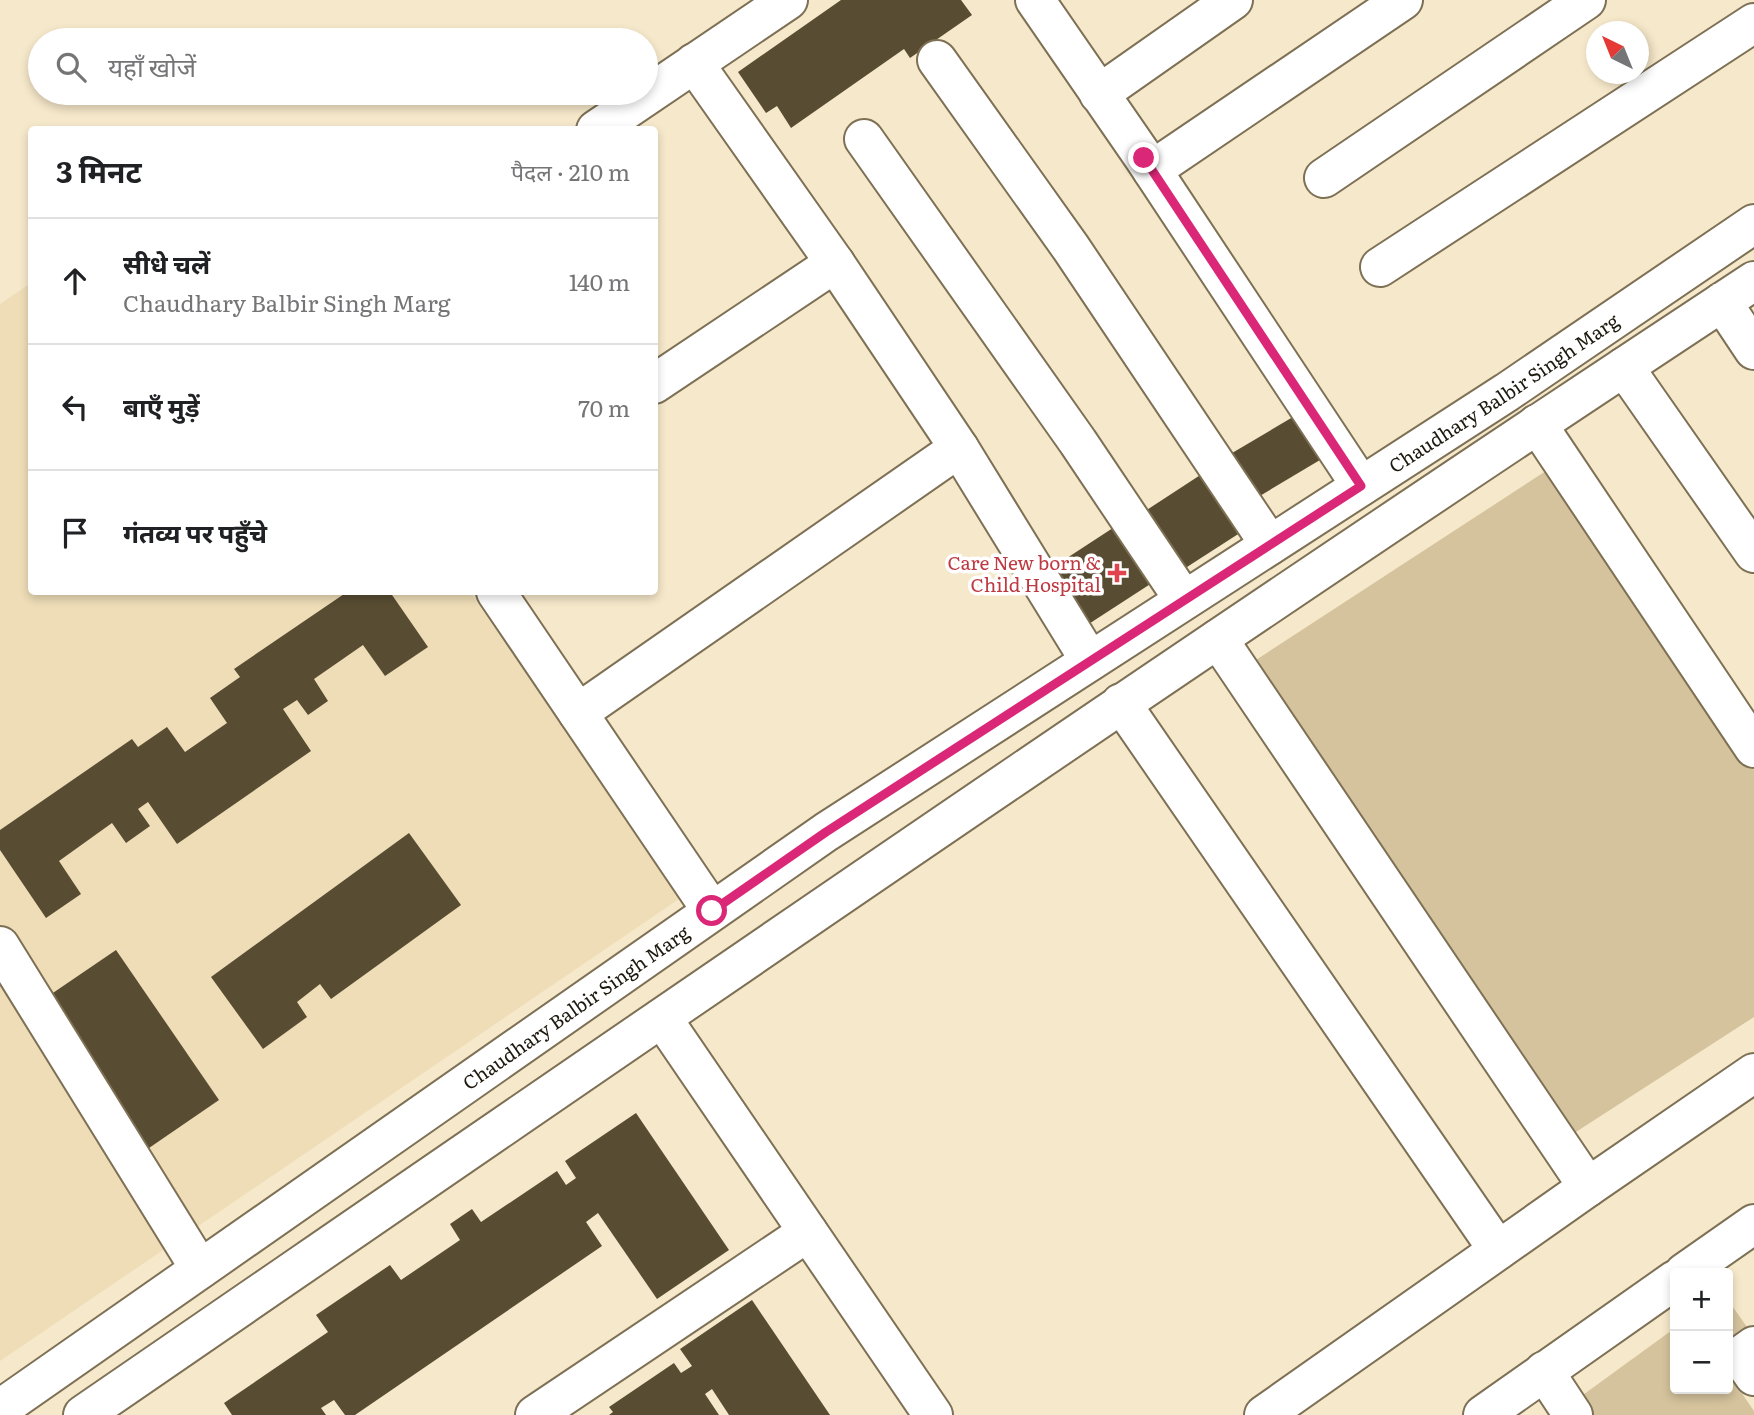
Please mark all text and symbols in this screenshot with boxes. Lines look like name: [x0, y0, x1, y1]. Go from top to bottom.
north arrow: [1586, 21, 1649, 84]
search box: [28, 28, 658, 105]
text: यहाँ खोजें: [108, 46, 196, 85]
icon: search: [52, 48, 90, 86]
route end: [1128, 142, 1159, 173]
text: 3 मिनट: [56, 148, 142, 192]
text: पैदल · 210 m: [511, 154, 630, 188]
text: सीधे चलें: [123, 243, 210, 282]
icon: ahead: [56, 262, 94, 300]
text: 140 m: [569, 264, 630, 298]
text: Chaudhary Balbir Singh Marg: [123, 285, 451, 319]
street label: Chaudhary Balbir Singh Marg: [1383, 306, 1624, 479]
text: बाएँ मुड़ें: [123, 386, 200, 425]
icon: left: [56, 388, 94, 426]
text: 70 m: [578, 390, 630, 424]
text: गंतव्य पर पहुँचे: [123, 512, 267, 551]
icon: arrive: [56, 514, 94, 552]
place label: Care New born & Child Hospital: [947, 548, 1101, 598]
marker: Care New born & Child Hospital: [1107, 563, 1127, 583]
route start: [696, 895, 727, 926]
street label: Chaudhary Balbir Singh Marg: [456, 918, 695, 1096]
map controls: [1670, 1268, 1733, 1394]
button: +: [1670, 1268, 1733, 1331]
button: −: [1670, 1331, 1733, 1394]

